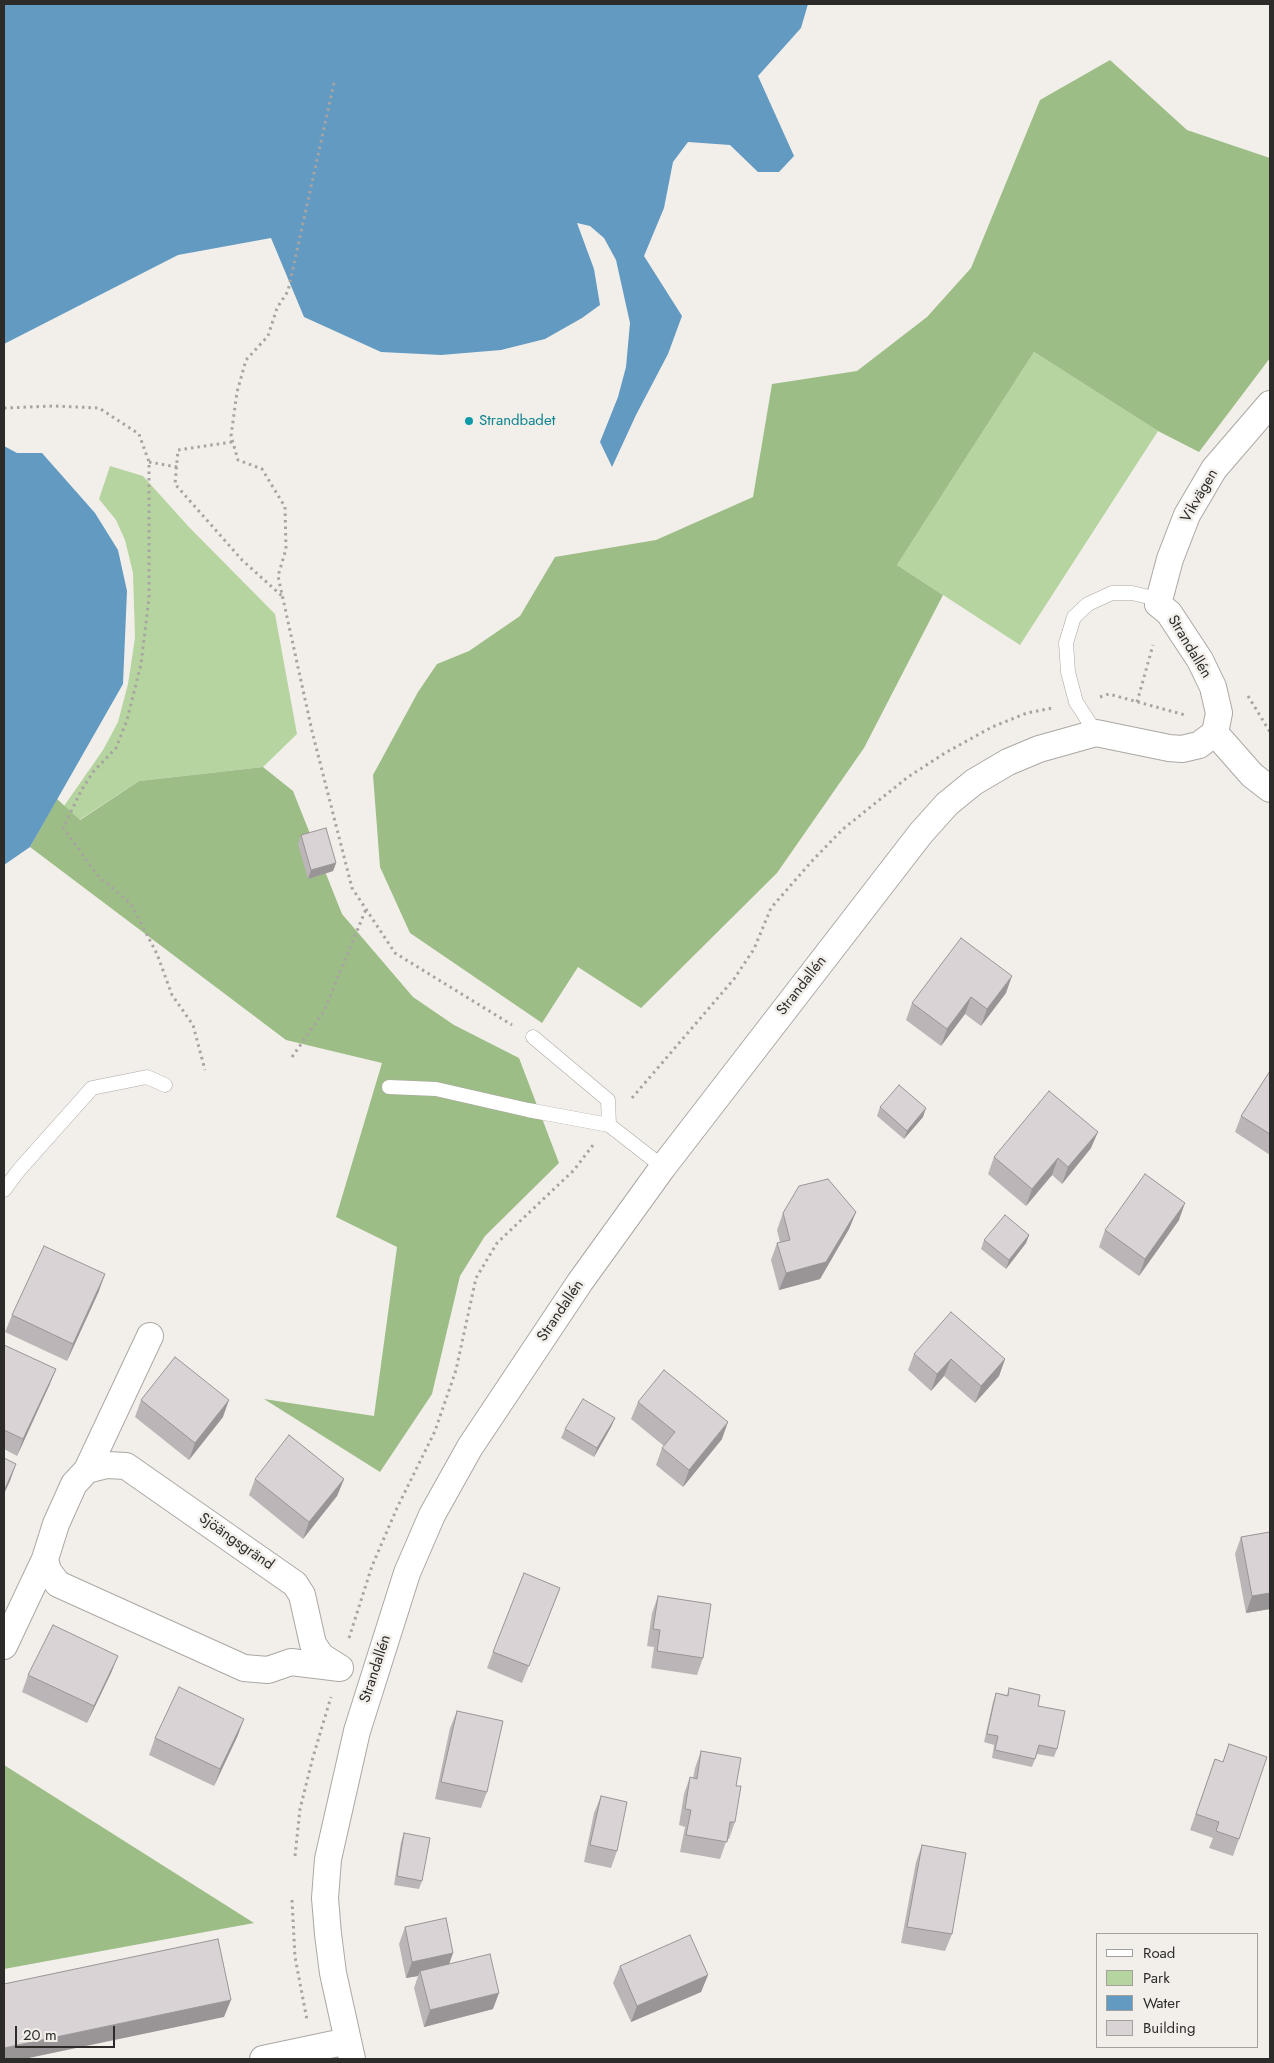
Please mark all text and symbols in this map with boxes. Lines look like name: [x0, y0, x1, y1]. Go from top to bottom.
place label: Strandbadet: [479, 412, 555, 430]
marker: Strandbadet: [463, 415, 475, 427]
street label: Vikvägen: [1178, 466, 1222, 526]
street label: Strandallén: [1163, 612, 1215, 682]
street label: Strandallén: [773, 953, 831, 1019]
street label: Strandallén: [534, 1277, 588, 1345]
street label: Sjöängsgränd: [195, 1510, 277, 1574]
street label: Strandallén: [357, 1633, 395, 1705]
legend: [1096, 1933, 1259, 2048]
text: Road: [1143, 1942, 1175, 1964]
text: Park: [1143, 1967, 1170, 1989]
text: Water: [1143, 1992, 1180, 2014]
scale bar: [18, 2016, 118, 2048]
text: Building: [1143, 2017, 1195, 2039]
text: 20 m: [23, 2024, 57, 2046]

